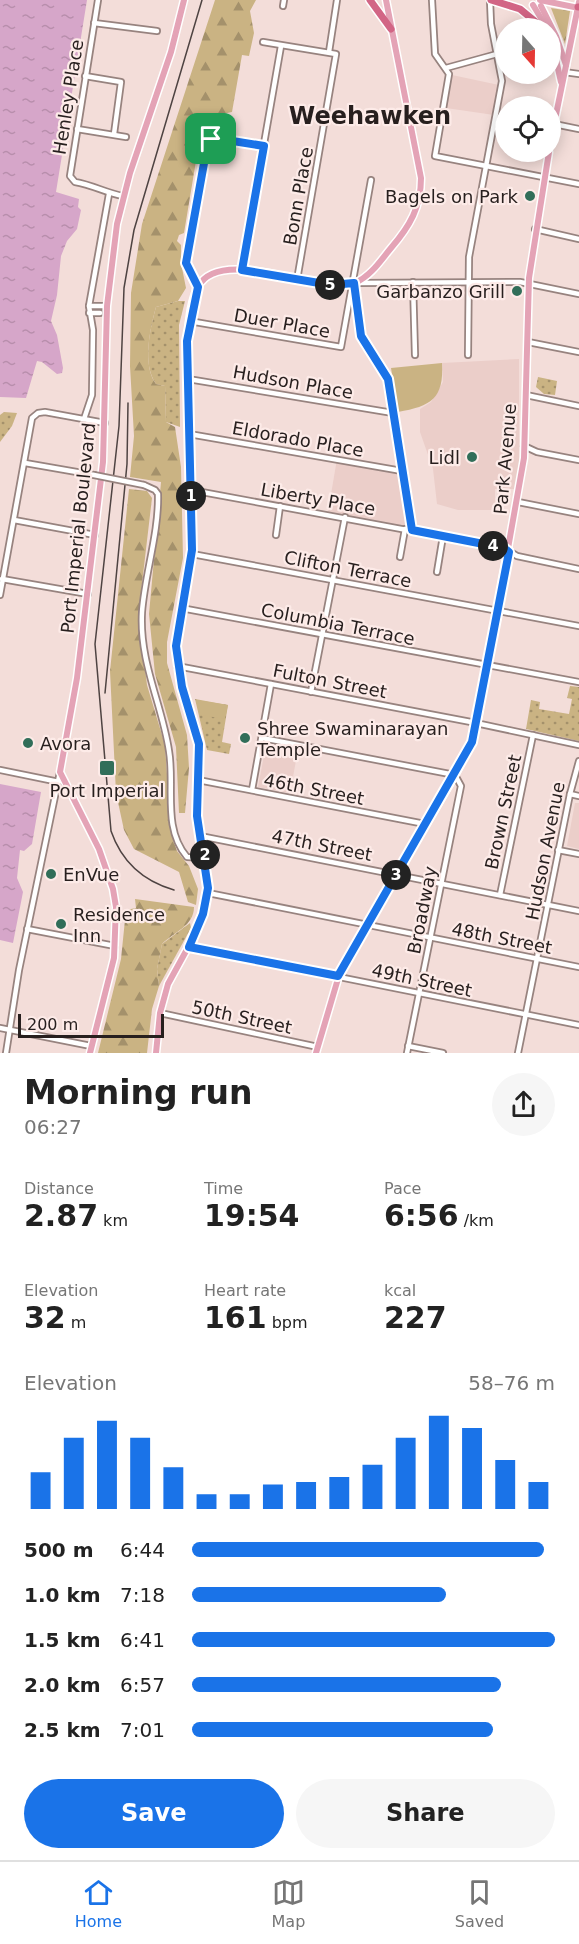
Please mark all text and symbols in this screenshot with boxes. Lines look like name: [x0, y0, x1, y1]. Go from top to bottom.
north arrow: [495, 18, 561, 84]
map controls: [495, 18, 561, 162]
street label: Henley Place: [49, 38, 87, 156]
button: locate: [495, 96, 561, 162]
district label: Weehawken: [289, 102, 451, 130]
pin: [185, 113, 236, 164]
icon: arrive: [194, 122, 227, 155]
street label: Bonn Place: [279, 145, 317, 247]
place label: Bagels on Park: [385, 186, 519, 207]
marker: Bagels on Park: [523, 189, 537, 203]
pin: 5: [315, 270, 345, 300]
text: 5: [324, 275, 336, 294]
place label: Garbanzo Grill: [376, 281, 505, 302]
marker: Garbanzo Grill: [510, 284, 524, 298]
street label: Duer Place: [232, 304, 332, 342]
street label: Hudson Place: [231, 361, 355, 403]
street label: Park Avenue: [490, 403, 520, 515]
street label: Eldorado Place: [231, 417, 365, 461]
street label: Port Imperial Boulevard: [56, 422, 100, 634]
place label: Lidl: [429, 447, 460, 468]
marker: Lidl: [465, 450, 479, 464]
street label: Liberty Place: [259, 479, 377, 519]
pin: 1: [176, 481, 206, 511]
text: 1: [185, 486, 197, 505]
pin: 4: [478, 531, 508, 561]
text: 4: [487, 536, 499, 555]
street label: Clifton Terrace: [283, 546, 413, 592]
street label: Columbia Terrace: [259, 599, 417, 649]
street label: Fulton Street: [271, 660, 389, 702]
place label: Shree Swaminarayan Temple: [256, 718, 448, 760]
marker: Shree Swaminarayan Temple: [238, 731, 252, 745]
place label: Avora: [40, 733, 91, 754]
marker: Avora: [21, 736, 35, 750]
street label: Brown Street: [481, 753, 525, 871]
marker: Port Imperial: [98, 759, 116, 777]
street label: 46th Street: [262, 769, 366, 809]
place label: Port Imperial: [49, 780, 165, 801]
street label: Hudson Avenue: [521, 780, 569, 922]
street label: 47th Street: [270, 825, 374, 865]
pin: 2: [190, 840, 220, 870]
text: 2: [199, 845, 211, 864]
pin: 3: [381, 860, 411, 890]
place label: EnVue: [63, 864, 119, 885]
street label: Broadway: [403, 864, 441, 956]
text: 3: [390, 865, 402, 884]
marker: EnVue: [44, 867, 58, 881]
place label: Residence Inn: [73, 904, 165, 946]
marker: Residence Inn: [54, 917, 68, 931]
street label: 48th Street: [450, 918, 554, 958]
street label: 49th Street: [370, 959, 474, 1001]
street label: 50th Street: [190, 996, 294, 1038]
scale bar: [18, 1011, 164, 1038]
text: 200 m: [27, 1015, 78, 1034]
text: Morning run: [24, 1073, 252, 1112]
button: share: [492, 1073, 555, 1136]
text: 06:27: [24, 1115, 82, 1139]
text: Distance: [24, 1179, 94, 1198]
text: Time: [204, 1179, 243, 1198]
text: Pace: [384, 1179, 421, 1198]
text: 2.87: [24, 1198, 98, 1233]
text: 19:54: [204, 1198, 300, 1233]
text: 6:56: [384, 1198, 459, 1233]
text: km: [98, 1211, 128, 1230]
text: /km: [459, 1211, 494, 1230]
text: Elevation: [24, 1281, 98, 1300]
text: Heart rate: [204, 1281, 286, 1300]
text: kcal: [384, 1281, 416, 1300]
text: 32: [24, 1300, 66, 1335]
text: 161: [204, 1300, 267, 1335]
text: 227: [384, 1300, 447, 1335]
text: m: [66, 1313, 86, 1332]
text: bpm: [267, 1313, 308, 1332]
text: Elevation: [24, 1371, 117, 1395]
text: 58–76 m: [468, 1371, 555, 1395]
text: 500 m: [24, 1538, 94, 1562]
text: 6:44: [120, 1538, 165, 1562]
text: 1.0 km: [24, 1583, 101, 1607]
text: 7:18: [120, 1583, 165, 1607]
text: 1.5 km: [24, 1628, 101, 1652]
text: 6:41: [120, 1628, 165, 1652]
text: 2.0 km: [24, 1673, 101, 1697]
text: 6:57: [120, 1673, 165, 1697]
text: 2.5 km: [24, 1718, 101, 1742]
text: 7:01: [120, 1718, 165, 1742]
button: Save: [24, 1779, 284, 1848]
button: Share: [296, 1779, 555, 1848]
tab: Home: [75, 1876, 122, 1931]
tab: Map: [272, 1876, 305, 1931]
tab: Saved: [455, 1876, 504, 1931]

